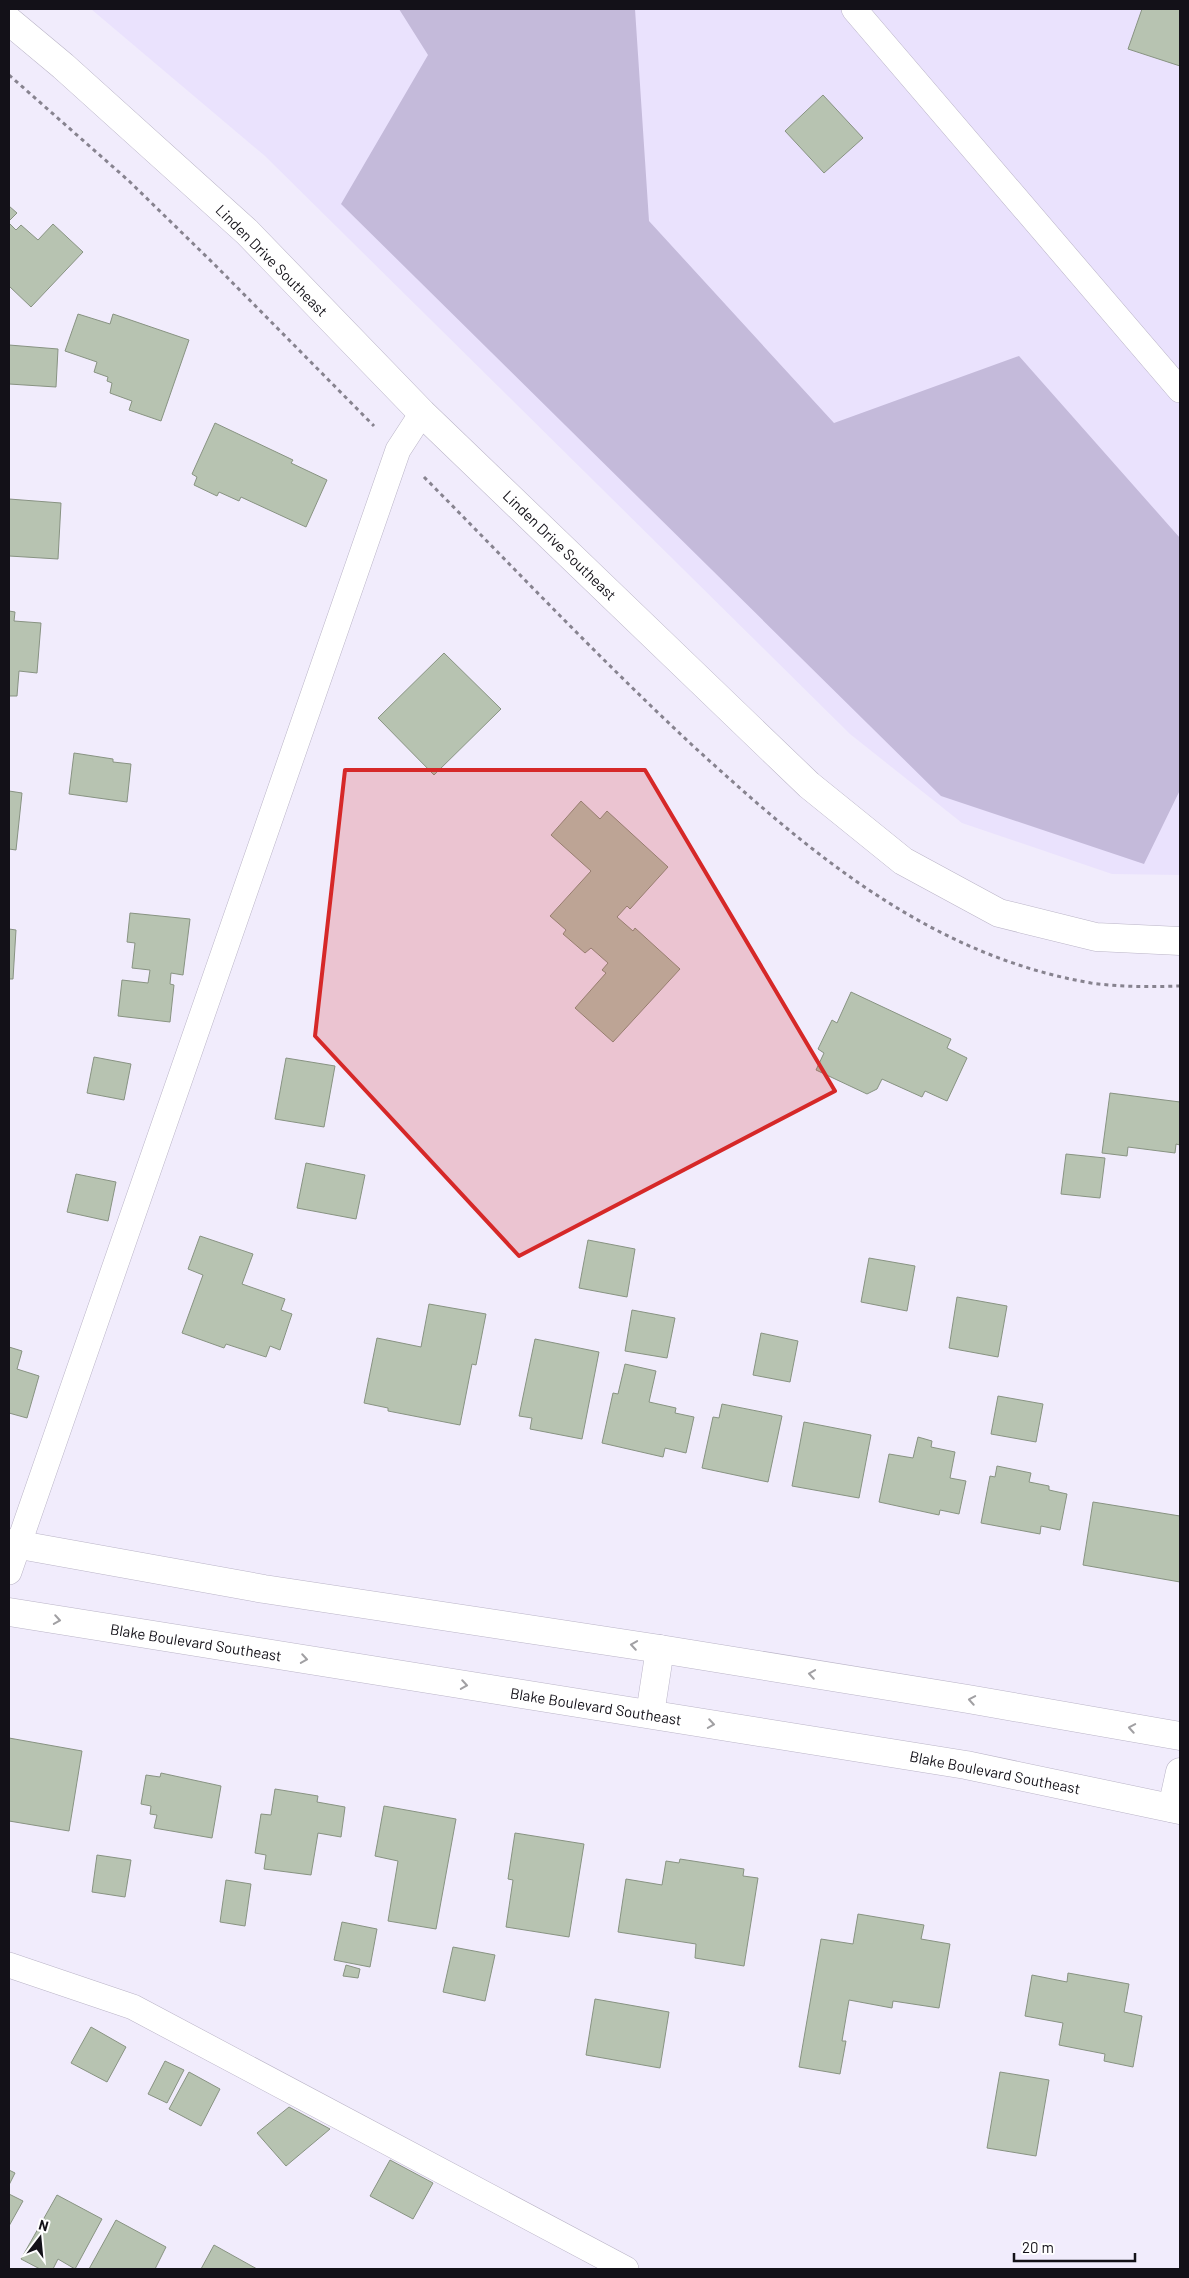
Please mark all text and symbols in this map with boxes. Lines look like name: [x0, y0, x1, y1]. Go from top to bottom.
street label: Linden Drive Southeast: [212, 200, 332, 320]
street label: Linden Drive Southeast: [500, 486, 620, 604]
one-way arrow: [53, 1614, 61, 1624]
street label: Blake Boulevard Southeast: [109, 1620, 283, 1664]
one-way arrow: [630, 1640, 638, 1651]
one-way arrow: [300, 1653, 308, 1664]
one-way arrow: [807, 1669, 816, 1679]
one-way arrow: [460, 1679, 469, 1689]
street label: Blake Boulevard Southeast: [509, 1684, 683, 1728]
one-way arrow: [968, 1695, 977, 1705]
one-way arrow: [708, 1718, 716, 1729]
one-way arrow: [1128, 1723, 1137, 1733]
street label: Blake Boulevard Southeast: [908, 1747, 1082, 1797]
north arrow: [15, 2213, 65, 2263]
text: N: [37, 2216, 51, 2234]
scale bar: [1014, 2230, 1135, 2262]
text: 20 m: [1022, 2238, 1054, 2256]

